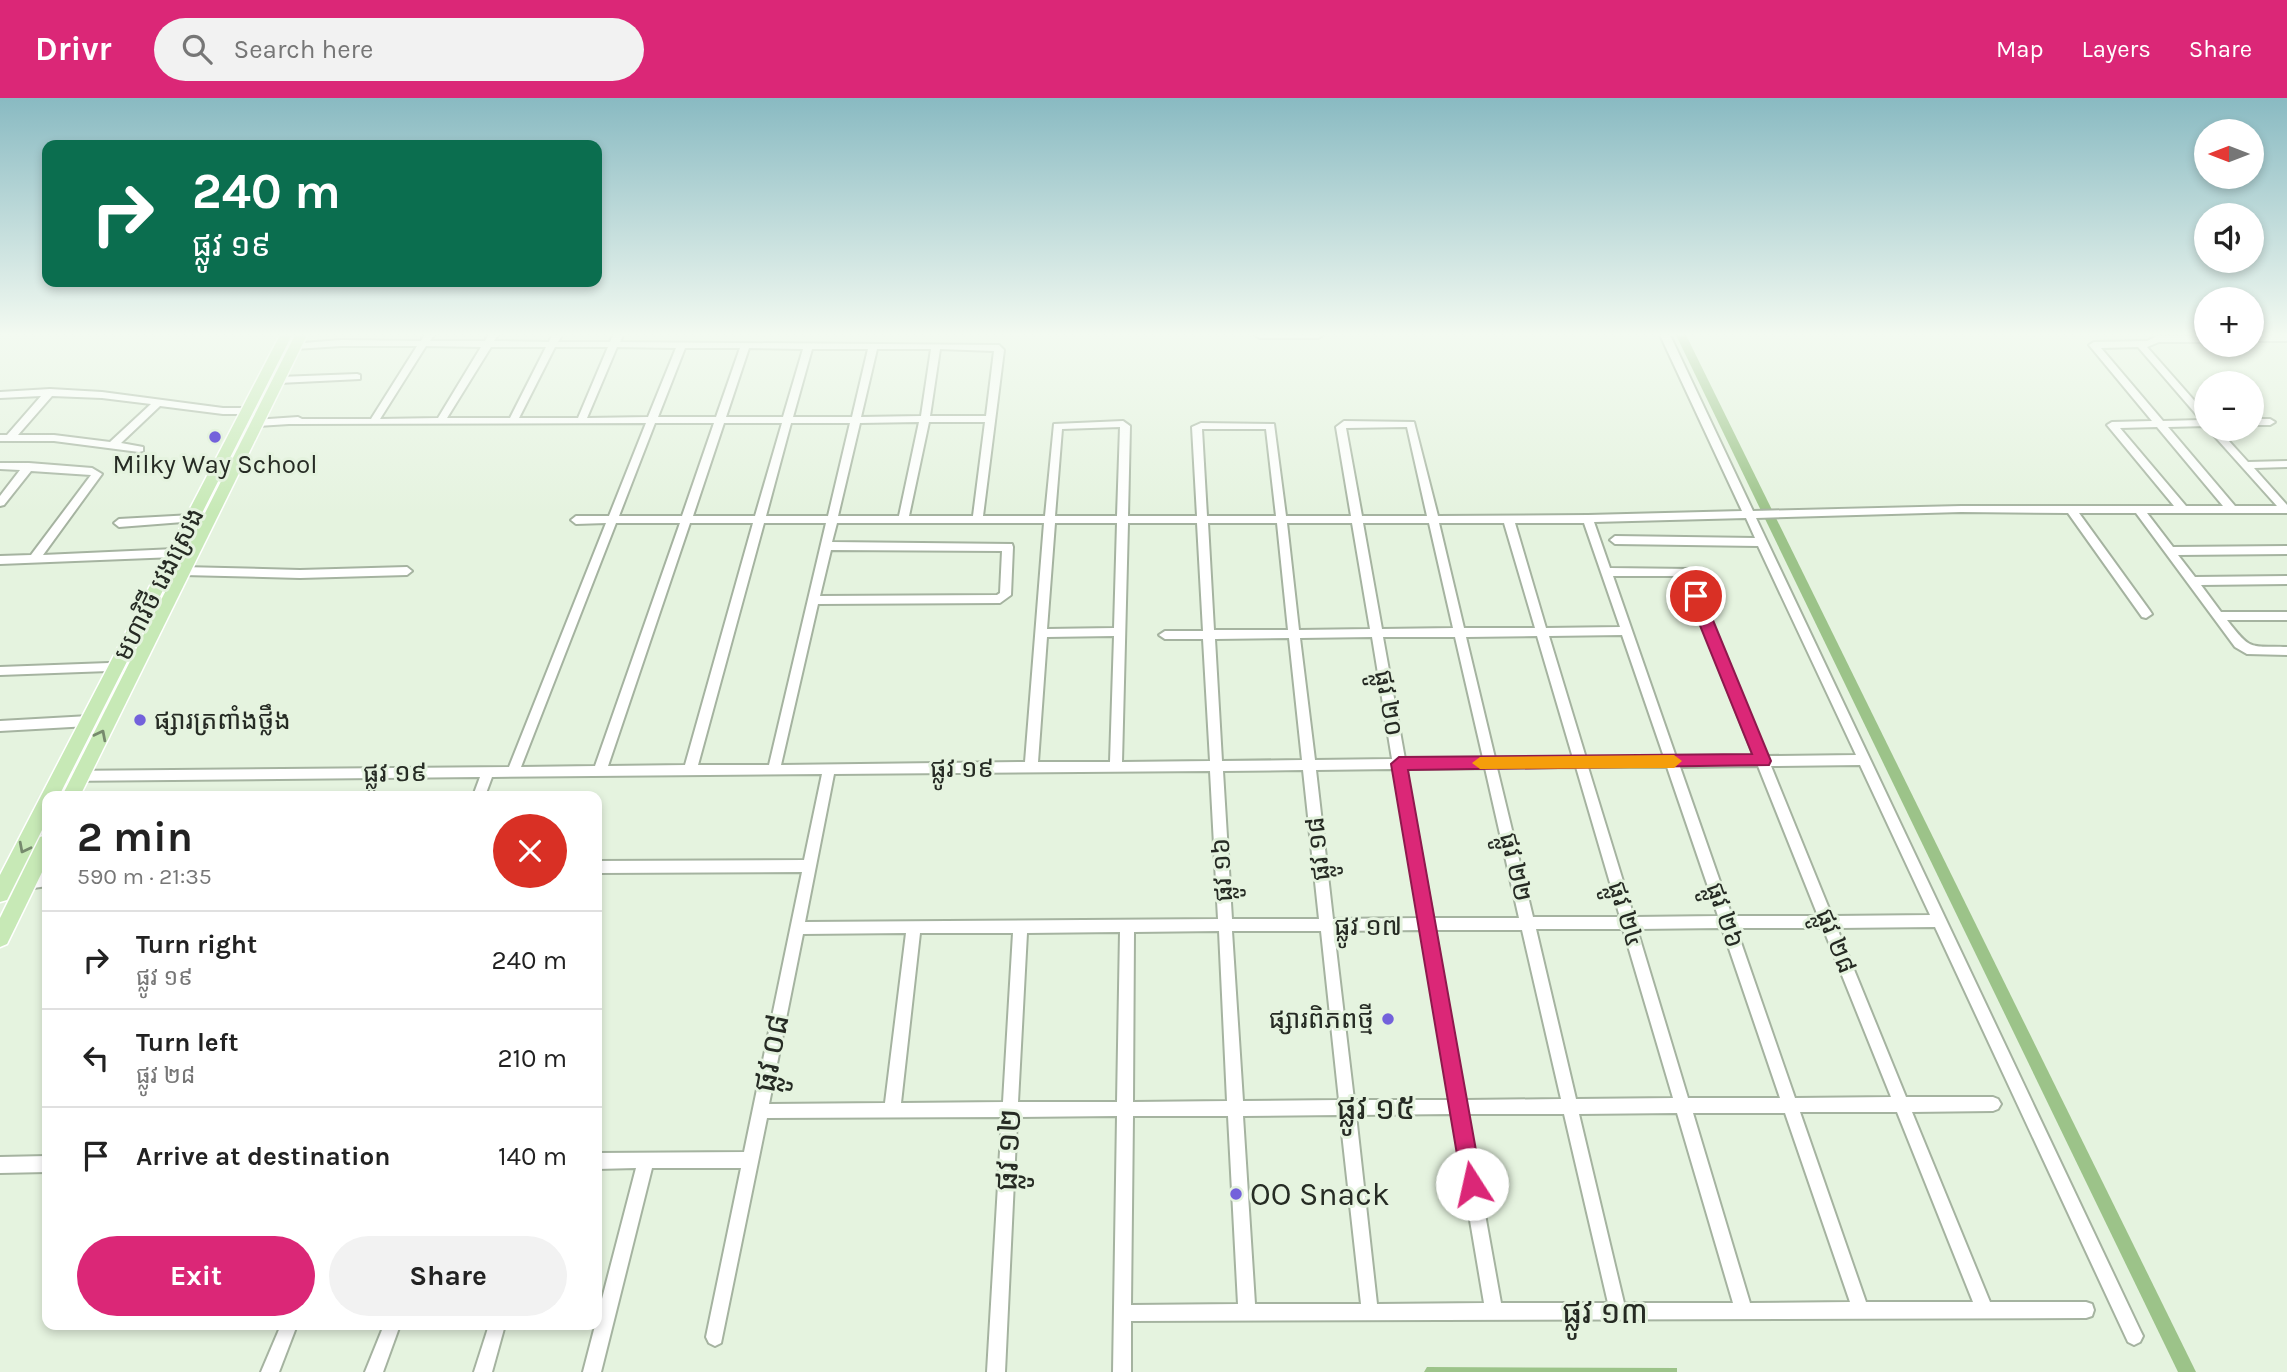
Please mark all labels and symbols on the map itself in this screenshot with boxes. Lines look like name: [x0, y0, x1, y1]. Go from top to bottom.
north arrow: [2194, 119, 2264, 189]
marker: Milky Way School: [207, 429, 223, 445]
place label: Milky Way School: [112, 449, 318, 480]
street label: មហាវិថី វេងស្រេង: [107, 502, 211, 666]
pin: [1666, 566, 1726, 626]
street label: ផ្លូវ ២០: [1360, 667, 1410, 740]
place label: ផ្សារត្រពាំងថ្លឹង: [154, 703, 291, 736]
marker: ផ្សារត្រពាំងថ្លឹង: [132, 712, 148, 728]
one-way arrow: [93, 730, 107, 742]
street label: ផ្លូវ ១៩: [930, 753, 994, 791]
street label: ផ្លូវ ១៩: [363, 757, 427, 797]
street label: ផ្លូវ ១៨: [1299, 815, 1344, 883]
street label: ផ្លូវ ២២: [1485, 829, 1539, 906]
street label: ផ្លូវ ១៦: [1205, 837, 1247, 903]
one-way arrow: [18, 841, 32, 853]
street label: ផ្លូវ ២៤: [1594, 877, 1651, 953]
street label: ផ្លូវ ២៦: [1692, 878, 1751, 954]
street label: ផ្លូវ ២៨: [1802, 904, 1863, 981]
street label: ផ្លូវ ១៧: [1334, 911, 1402, 949]
place label: ផ្សារពិភពថ្មី: [1269, 1003, 1374, 1035]
street label: ផ្លូវ ០៨: [745, 1011, 806, 1097]
marker: ផ្សារពិភពថ្មី: [1380, 1011, 1396, 1027]
street label: ផ្លូវ ១៥: [1337, 1090, 1416, 1136]
street label: ផ្លូវ ១២: [987, 1108, 1038, 1193]
position arrow: [1435, 1147, 1509, 1221]
place label: OO Snack: [1250, 1176, 1390, 1213]
marker: OO Snack: [1228, 1186, 1244, 1202]
street label: ផ្លូវ ១៣: [1562, 1294, 1648, 1340]

